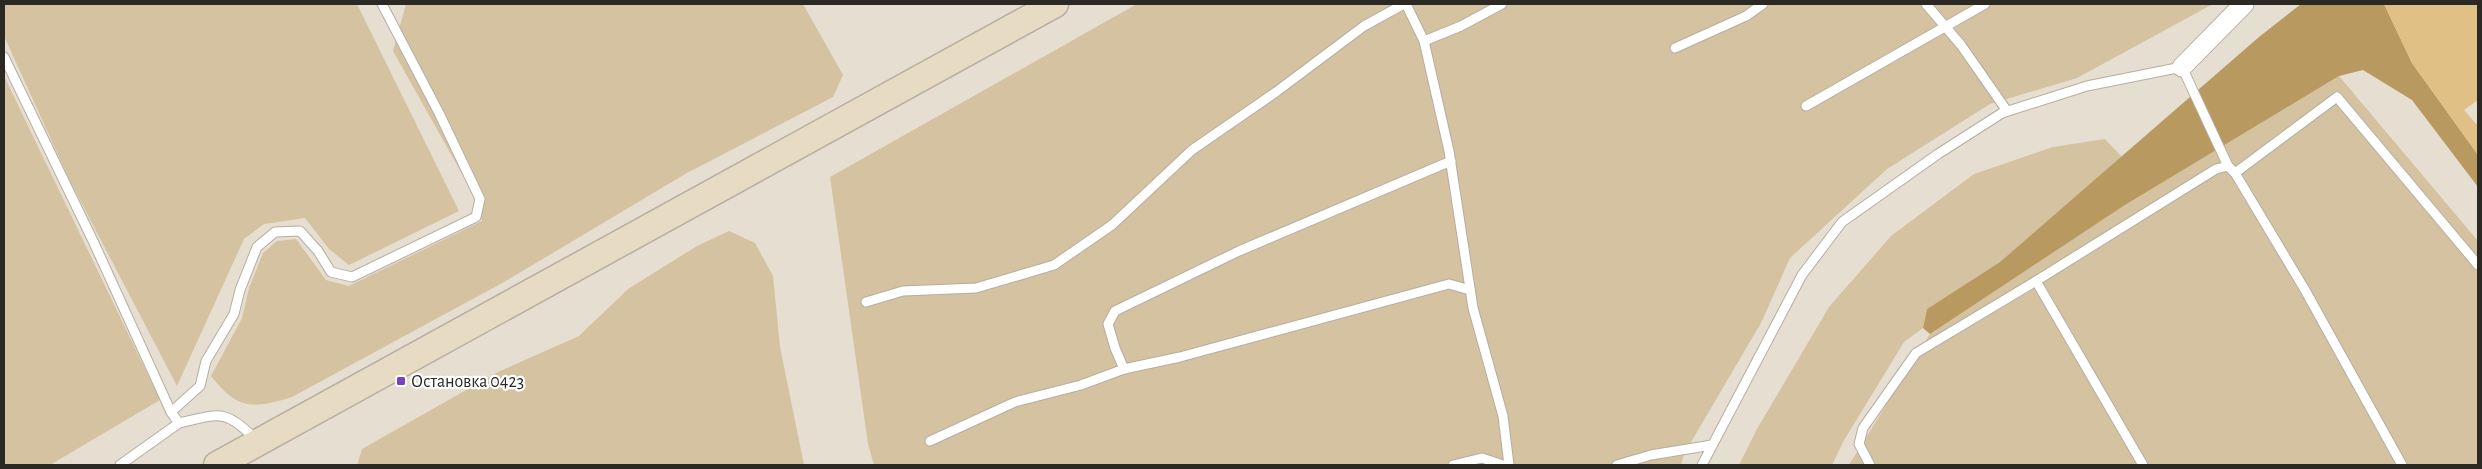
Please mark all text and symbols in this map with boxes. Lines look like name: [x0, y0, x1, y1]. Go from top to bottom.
place label: Остановка 0423: [411, 373, 524, 391]
marker: Остановка 0423: [395, 375, 407, 387]

